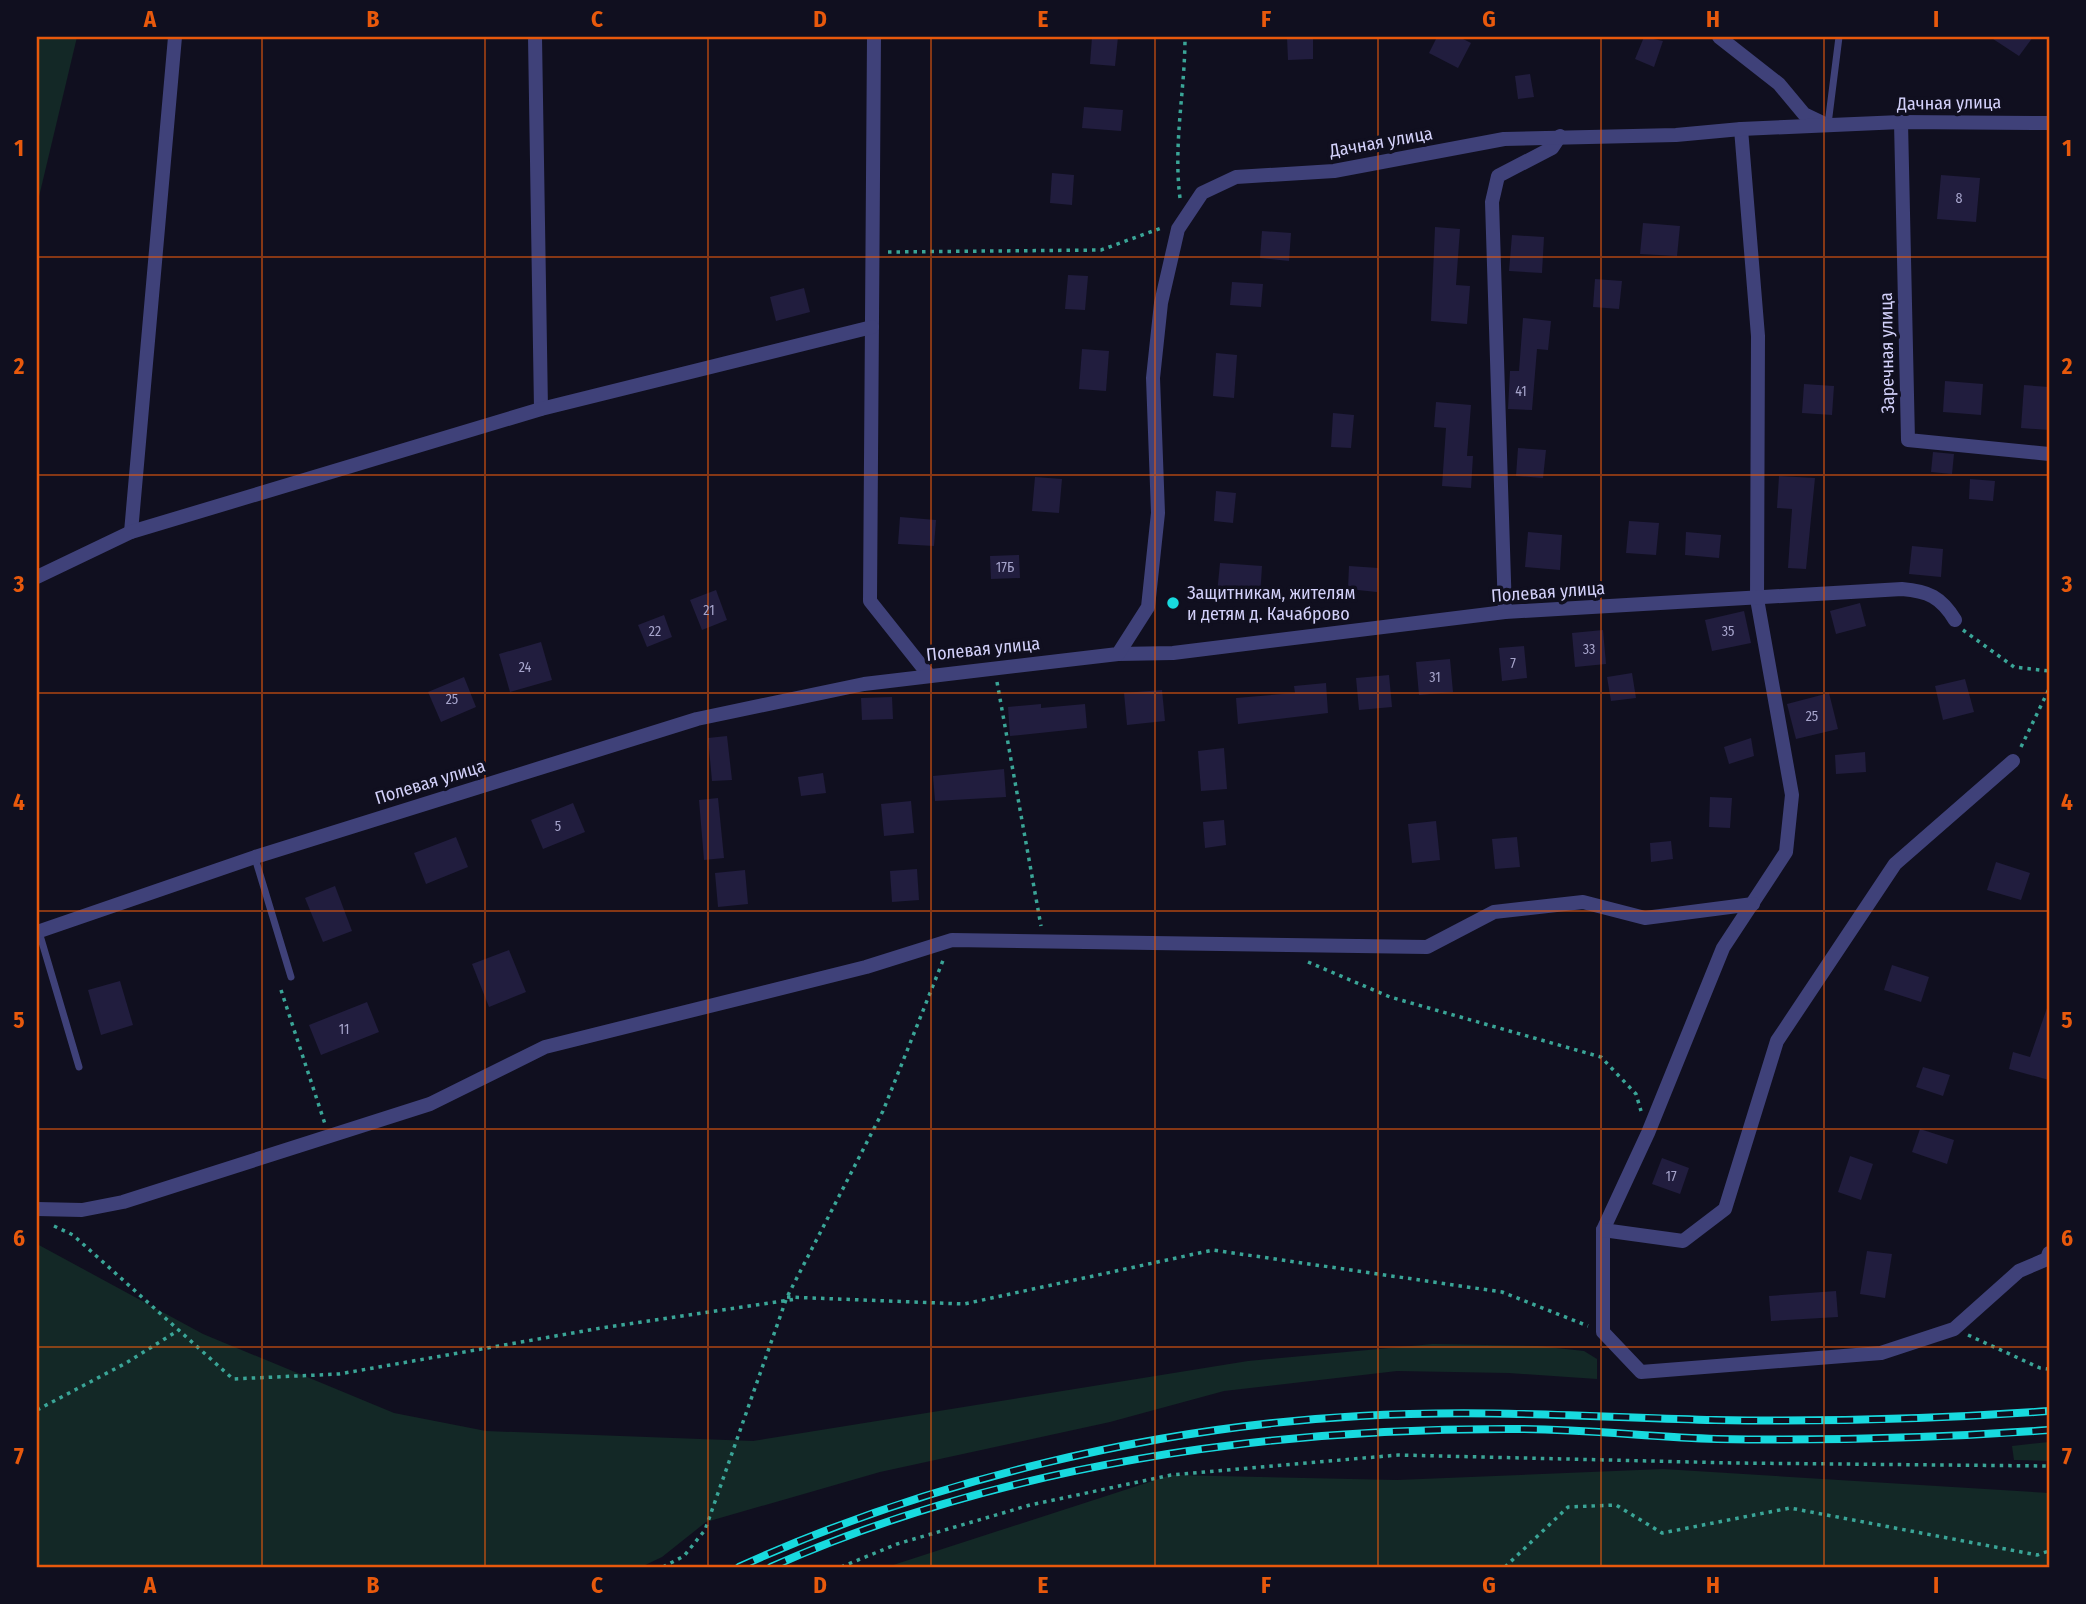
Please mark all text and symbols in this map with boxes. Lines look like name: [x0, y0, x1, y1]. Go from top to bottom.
text: A: [143, 5, 157, 33]
text: B: [367, 5, 380, 33]
text: C: [591, 5, 603, 33]
text: D: [813, 5, 827, 33]
text: E: [1038, 5, 1049, 33]
text: F: [1261, 5, 1271, 33]
text: G: [1482, 5, 1496, 33]
text: H: [1706, 5, 1720, 33]
text: I: [1933, 5, 1939, 33]
street label: Дачная улица: [1896, 91, 2002, 115]
street label: Дачная улица: [1327, 122, 1434, 162]
text: 1: [14, 134, 24, 162]
text: 1: [2062, 134, 2072, 162]
house number: 8: [1956, 190, 1963, 207]
street label: Заречная улица: [1875, 292, 1899, 414]
text: 2: [13, 352, 25, 380]
text: 2: [2061, 352, 2073, 380]
house number: 41: [1515, 383, 1527, 400]
house number: 17Б: [996, 559, 1014, 576]
text: 3: [13, 570, 25, 598]
text: 3: [2061, 570, 2073, 598]
street label: Полевая улица: [1490, 577, 1606, 607]
place label: Защитникам, жителям и детям д. Качаброво: [1187, 582, 1355, 625]
marker: Защитникам, жителям и детям д. Качаброво: [1165, 595, 1181, 611]
house number: 21: [703, 602, 715, 619]
house number: 22: [649, 623, 661, 640]
house number: 35: [1722, 623, 1734, 640]
street label: Полевая улица: [925, 632, 1041, 666]
house number: 33: [1583, 641, 1595, 658]
house number: 7: [1510, 655, 1516, 672]
house number: 24: [519, 659, 532, 676]
house number: 31: [1429, 669, 1441, 686]
house number: 25: [446, 691, 458, 708]
house number: 25: [1806, 708, 1818, 725]
street label: Полевая улица: [372, 755, 488, 809]
text: 4: [13, 788, 25, 816]
text: 4: [2061, 788, 2073, 816]
house number: 5: [555, 818, 561, 835]
text: 5: [13, 1006, 25, 1034]
text: 5: [2061, 1006, 2073, 1034]
house number: 11: [339, 1021, 349, 1038]
house number: 17: [1665, 1168, 1677, 1185]
text: 6: [13, 1224, 25, 1252]
text: 6: [2061, 1224, 2073, 1252]
text: 7: [14, 1442, 24, 1470]
text: 7: [2062, 1442, 2072, 1470]
text: A: [143, 1571, 157, 1599]
text: B: [367, 1571, 380, 1599]
text: C: [591, 1571, 603, 1599]
text: D: [813, 1571, 827, 1599]
text: E: [1038, 1571, 1049, 1599]
text: F: [1261, 1571, 1271, 1599]
text: G: [1482, 1571, 1496, 1599]
text: H: [1706, 1571, 1720, 1599]
text: I: [1933, 1571, 1939, 1599]

